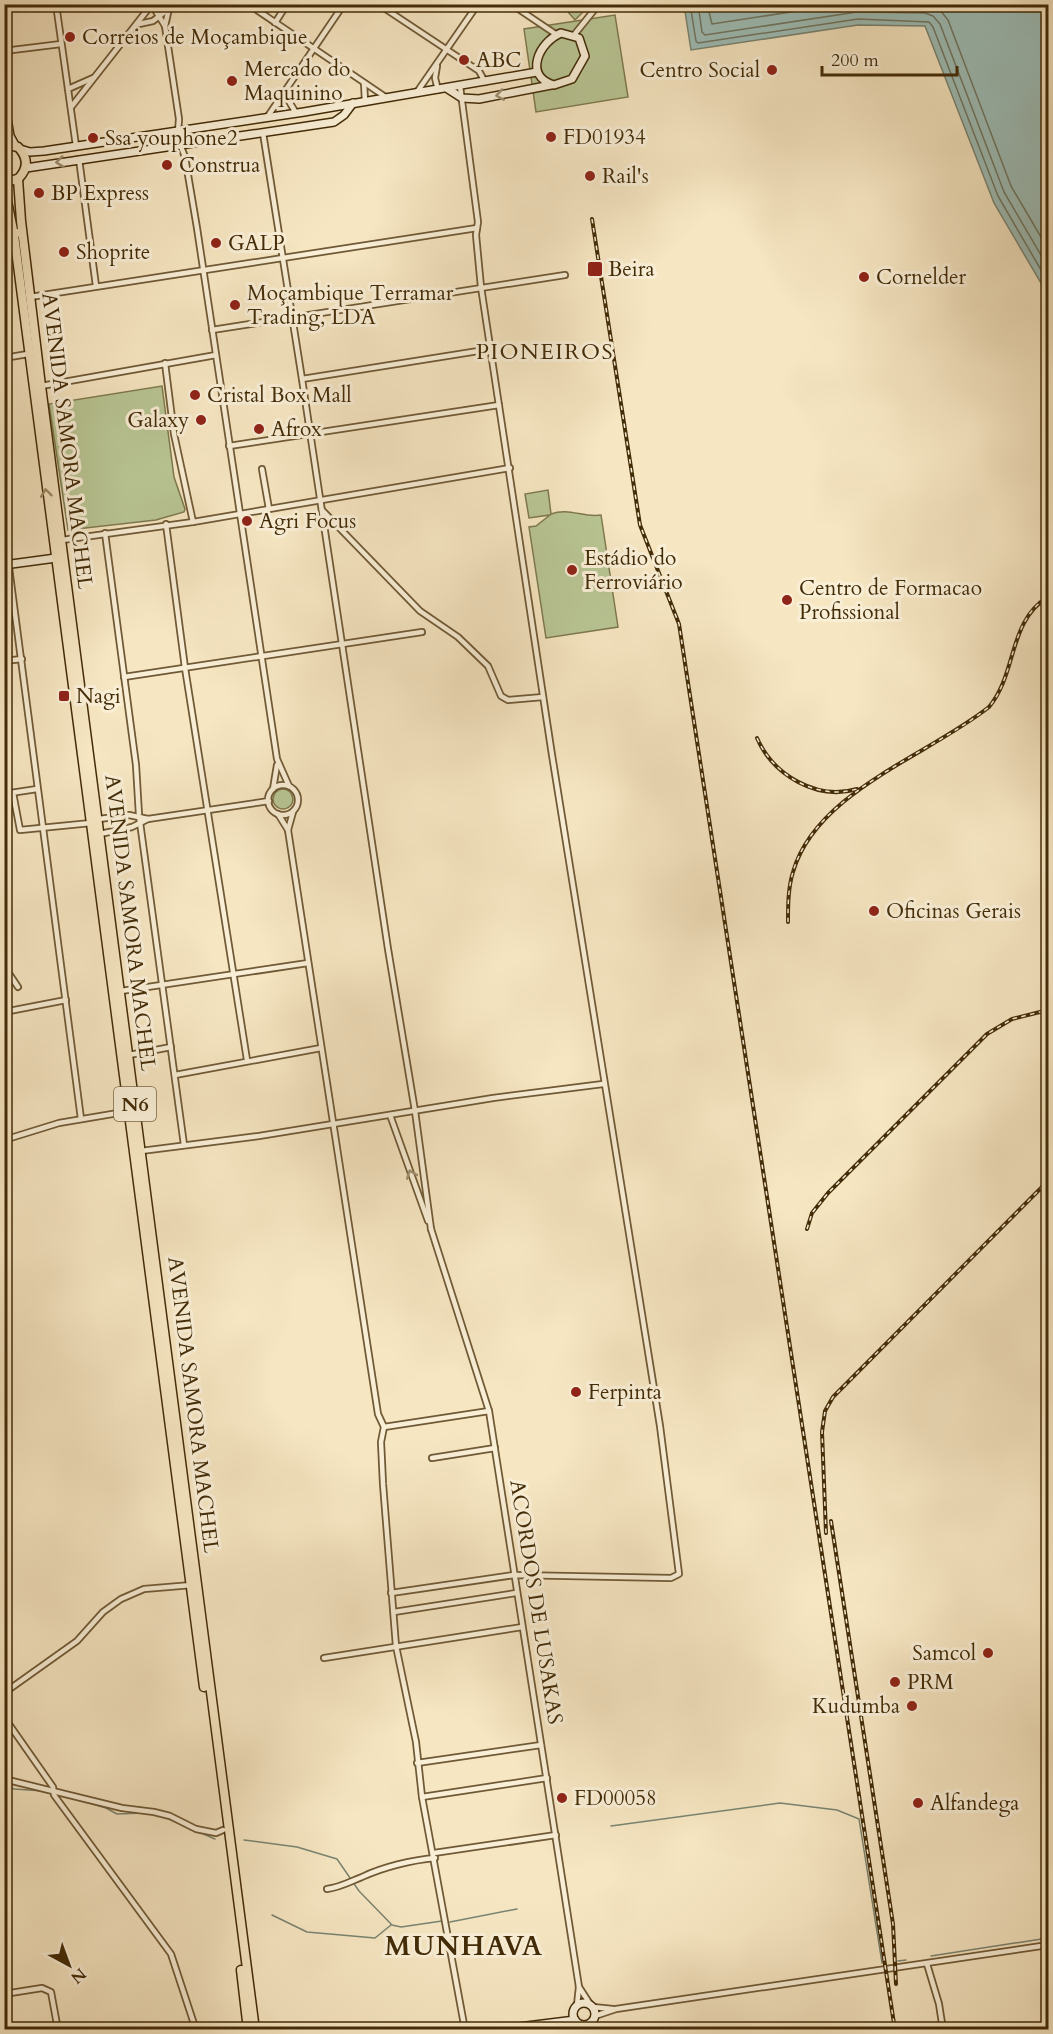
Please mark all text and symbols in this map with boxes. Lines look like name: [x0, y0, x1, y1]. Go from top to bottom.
place label: Correios de Moçambique: [82, 23, 308, 52]
marker: Correios de Moçambique: [63, 30, 77, 44]
scale bar: [822, 39, 957, 77]
place label: ABC: [476, 46, 521, 75]
text: 200 m: [831, 48, 879, 73]
marker: ABC: [457, 53, 471, 67]
place label: Mercado do Maquinino: [244, 55, 350, 108]
place label: Centro Social: [639, 56, 760, 85]
marker: Centro Social: [765, 63, 779, 77]
marker: Mercado do Maquinino: [225, 74, 239, 88]
one-way arrow: [495, 89, 505, 101]
place label: FD01934: [563, 123, 646, 152]
place label: Ssa youphone2: [105, 124, 238, 153]
marker: FD01934: [544, 130, 558, 144]
marker: Ssa youphone2: [86, 131, 100, 145]
place label: Construa: [179, 151, 260, 180]
one-way arrow: [55, 155, 64, 168]
marker: Construa: [160, 158, 174, 172]
place label: Rail's: [602, 162, 649, 191]
marker: Rail's: [583, 169, 597, 183]
place label: BP Express: [51, 179, 149, 208]
marker: BP Express: [32, 186, 46, 200]
place label: GALP: [228, 229, 285, 258]
marker: GALP: [209, 236, 223, 250]
place label: Shoprite: [76, 238, 150, 267]
marker: Shoprite: [57, 245, 71, 259]
place label: Beira: [608, 255, 654, 284]
marker: Beira: [586, 260, 604, 278]
place label: Cornelder: [876, 263, 967, 292]
marker: Cornelder: [857, 270, 871, 284]
place label: Moçambique Terramar Trading, LDA: [247, 279, 454, 332]
street label: AVENIDA SAMORA MACHEL: [34, 291, 100, 591]
marker: Moçambique Terramar Trading, LDA: [228, 298, 242, 312]
district label: PIONEIROS: [476, 337, 614, 367]
place label: Cristal Box Mall: [207, 381, 352, 410]
marker: Cristal Box Mall: [188, 388, 202, 402]
place label: Galaxy: [127, 406, 189, 435]
marker: Galaxy: [194, 413, 208, 427]
place label: Afrox: [271, 415, 322, 444]
marker: Afrox: [252, 422, 266, 436]
one-way arrow: [40, 489, 53, 498]
place label: Agri Focus: [259, 507, 356, 536]
marker: Agri Focus: [240, 514, 254, 528]
place label: Estádio do Ferroviário: [584, 544, 683, 597]
marker: Estádio do Ferroviário: [565, 563, 579, 577]
place label: Centro de Formacao Profissional: [799, 574, 982, 627]
marker: Centro de Formacao Profissional: [780, 593, 794, 607]
place label: Nagi: [76, 682, 121, 711]
marker: Nagi: [57, 689, 71, 703]
street label: AVENIDA SAMORA MACHEL: [97, 773, 163, 1073]
place label: Oficinas Gerais: [886, 897, 1021, 926]
marker: Oficinas Gerais: [867, 904, 881, 918]
road number: N6: [114, 1087, 156, 1121]
one-way arrow: [406, 1169, 419, 1180]
street label: AVENIDA SAMORA MACHEL: [160, 1255, 226, 1555]
place label: Ferpinta: [588, 1378, 662, 1407]
marker: Ferpinta: [569, 1385, 583, 1399]
street label: ACORDOS DE LUSAKAS: [502, 1478, 570, 1726]
place label: Samcol: [912, 1639, 976, 1668]
marker: Samcol: [981, 1646, 995, 1660]
place label: PRM: [907, 1668, 954, 1697]
marker: PRM: [888, 1675, 902, 1689]
place label: Kudumba: [812, 1692, 900, 1721]
marker: Kudumba: [905, 1699, 919, 1713]
place label: FD00058: [574, 1784, 657, 1813]
place label: Alfandega: [930, 1789, 1019, 1818]
marker: FD00058: [555, 1791, 569, 1805]
marker: Alfandega: [911, 1796, 925, 1810]
district label: MUNHAVA: [385, 1928, 543, 1965]
north arrow: [39, 1935, 99, 1995]
text: N: [66, 1963, 91, 1988]

